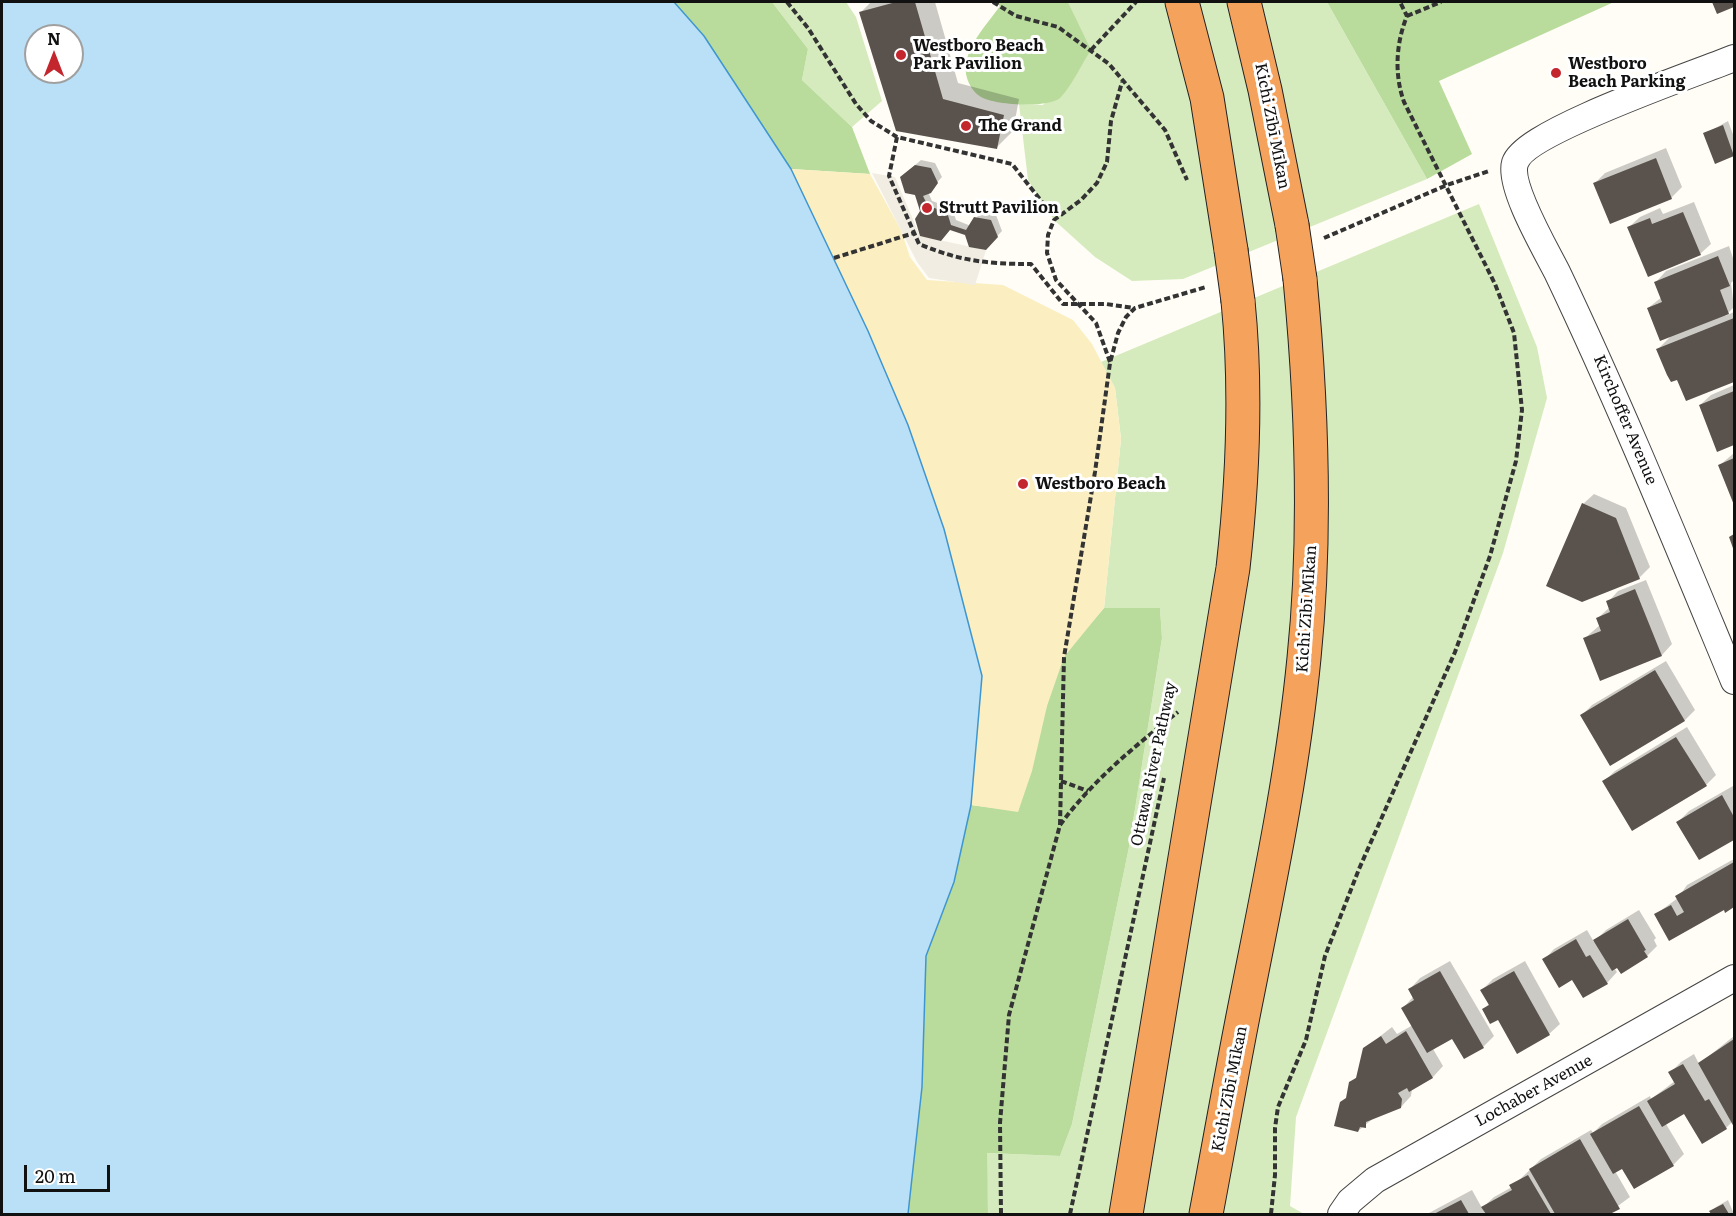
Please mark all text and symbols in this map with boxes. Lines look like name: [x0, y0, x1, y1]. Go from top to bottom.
north arrow: [24, 24, 84, 84]
text: N: [47, 26, 61, 50]
place label: Westboro Beach Park Pavilion: [913, 36, 1044, 74]
marker: Westboro Beach Park Pavilion: [894, 48, 908, 62]
place label: Westboro Beach Parking: [1568, 54, 1685, 92]
street label: Kichi Zībī Mīkan: [1250, 61, 1294, 191]
marker: Westboro Beach Parking: [1549, 66, 1563, 80]
place label: The Grand: [978, 116, 1062, 136]
marker: The Grand: [959, 119, 973, 133]
place label: Strutt Pavilion: [939, 198, 1059, 218]
marker: Strutt Pavilion: [920, 201, 934, 215]
street label: Kirchoffer Avenue: [1589, 352, 1661, 488]
place label: Westboro Beach: [1035, 474, 1166, 494]
marker: Westboro Beach: [1016, 477, 1030, 491]
street label: Kichi Zībī Mīkan: [1293, 544, 1321, 674]
street label: Ottawa River Pathway: [1127, 680, 1181, 848]
street label: Kichi Zībī Mīkan: [1208, 1024, 1252, 1154]
street label: Lochaber Avenue: [1472, 1051, 1596, 1131]
scale bar: [27, 1153, 112, 1191]
text: 20 m: [35, 1162, 76, 1189]

